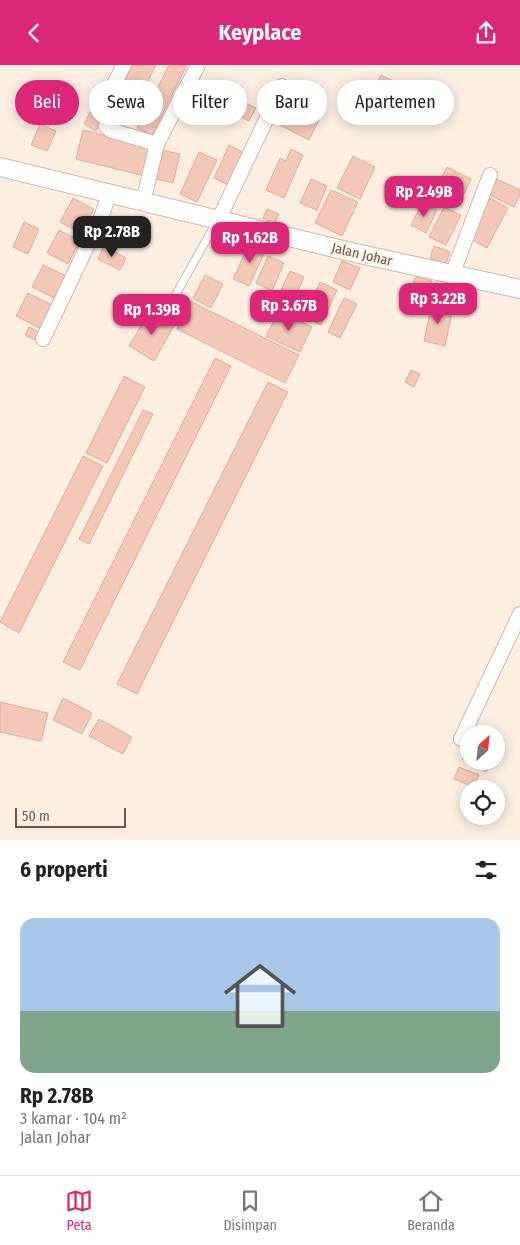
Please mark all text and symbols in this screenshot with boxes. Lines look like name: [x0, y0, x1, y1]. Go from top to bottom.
icon: back: [20, 19, 48, 47]
text: Keyplace: [219, 19, 301, 46]
icon: share: [472, 19, 500, 47]
chip: Beli: [15, 80, 79, 125]
chip: Sewa: [89, 80, 163, 125]
chip: Filter: [173, 80, 247, 125]
chip: Baru: [257, 80, 327, 125]
chip: Apartemen: [337, 80, 454, 125]
pin: Rp 2.49B: [372, 175, 476, 218]
text: Rp 2.49B: [396, 182, 452, 201]
pin: Rp 2.78B: [60, 215, 164, 258]
pin: Rp 1.62B: [198, 221, 302, 264]
text: Rp 2.78B: [84, 222, 140, 241]
text: Rp 1.62B: [222, 228, 278, 247]
street label: Jalan Johar: [330, 239, 394, 270]
pin: Rp 3.22B: [386, 283, 490, 325]
pin: Rp 3.67B: [237, 289, 341, 332]
text: Rp 3.22B: [410, 289, 466, 308]
pin: Rp 1.39B: [100, 293, 204, 336]
text: Rp 3.67B: [261, 296, 317, 315]
text: Rp 1.39B: [124, 300, 180, 319]
north arrow: [460, 725, 505, 770]
map controls: [460, 725, 505, 825]
button: locate: [460, 780, 505, 825]
scale bar: [15, 805, 126, 828]
text: 50 m: [22, 808, 50, 825]
icon: filters: [472, 856, 500, 884]
text: 6 properti: [20, 857, 108, 883]
icon: home: [215, 951, 305, 1041]
text: Rp 2.78B: [20, 1083, 94, 1109]
text: 3 kamar · 104 m²: [20, 1109, 127, 1128]
text: Jalan Johar: [20, 1128, 91, 1147]
tab: Peta: [65, 1187, 93, 1234]
tab: Disimpan: [223, 1187, 277, 1234]
tab: Beranda: [407, 1187, 455, 1234]

